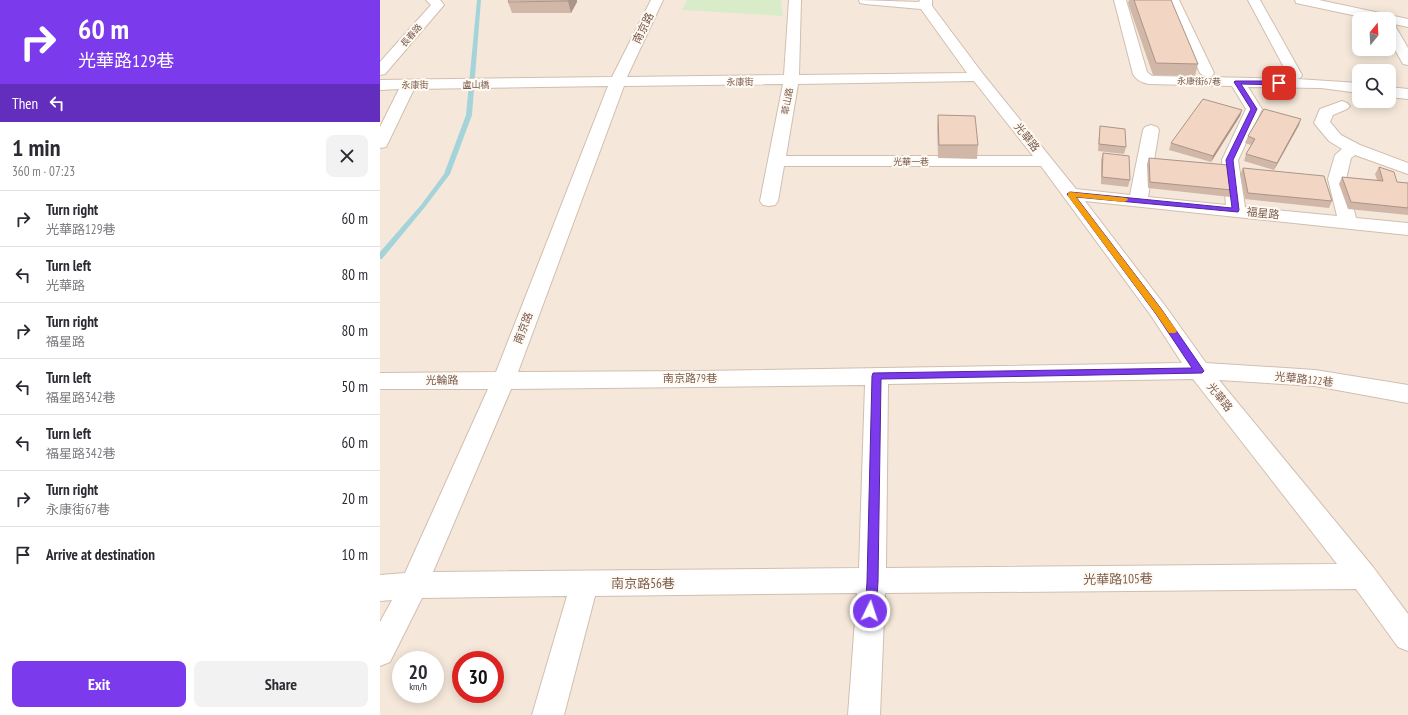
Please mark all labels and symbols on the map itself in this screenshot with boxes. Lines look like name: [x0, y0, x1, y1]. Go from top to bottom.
street label: 南京路: [629, 10, 657, 46]
north arrow: [1352, 12, 1396, 56]
street label: 長春路: [398, 21, 424, 49]
pin: [1262, 66, 1296, 100]
street label: 永康街67巷: [1177, 75, 1221, 87]
street label: 永康街: [726, 76, 754, 87]
street label: 永康街: [401, 79, 429, 90]
street label: 盧山橋: [462, 79, 490, 90]
street label: 華山路: [779, 87, 795, 115]
street label: 光華路: [1011, 120, 1043, 154]
street label: 光華一巷: [893, 156, 929, 167]
street label: 福星路: [1246, 204, 1280, 222]
street label: 南京路: [511, 310, 535, 346]
street label: 光華路122巷: [1274, 369, 1334, 389]
street label: 南京路79巷: [663, 371, 717, 385]
street label: 光輪路: [425, 373, 459, 387]
street label: 光華路: [1204, 380, 1236, 414]
street label: 光華路105巷: [1083, 570, 1153, 588]
street label: 南京路56巷: [611, 575, 675, 592]
position arrow: [849, 590, 891, 632]
speed limit sign: 30: [452, 651, 504, 703]

